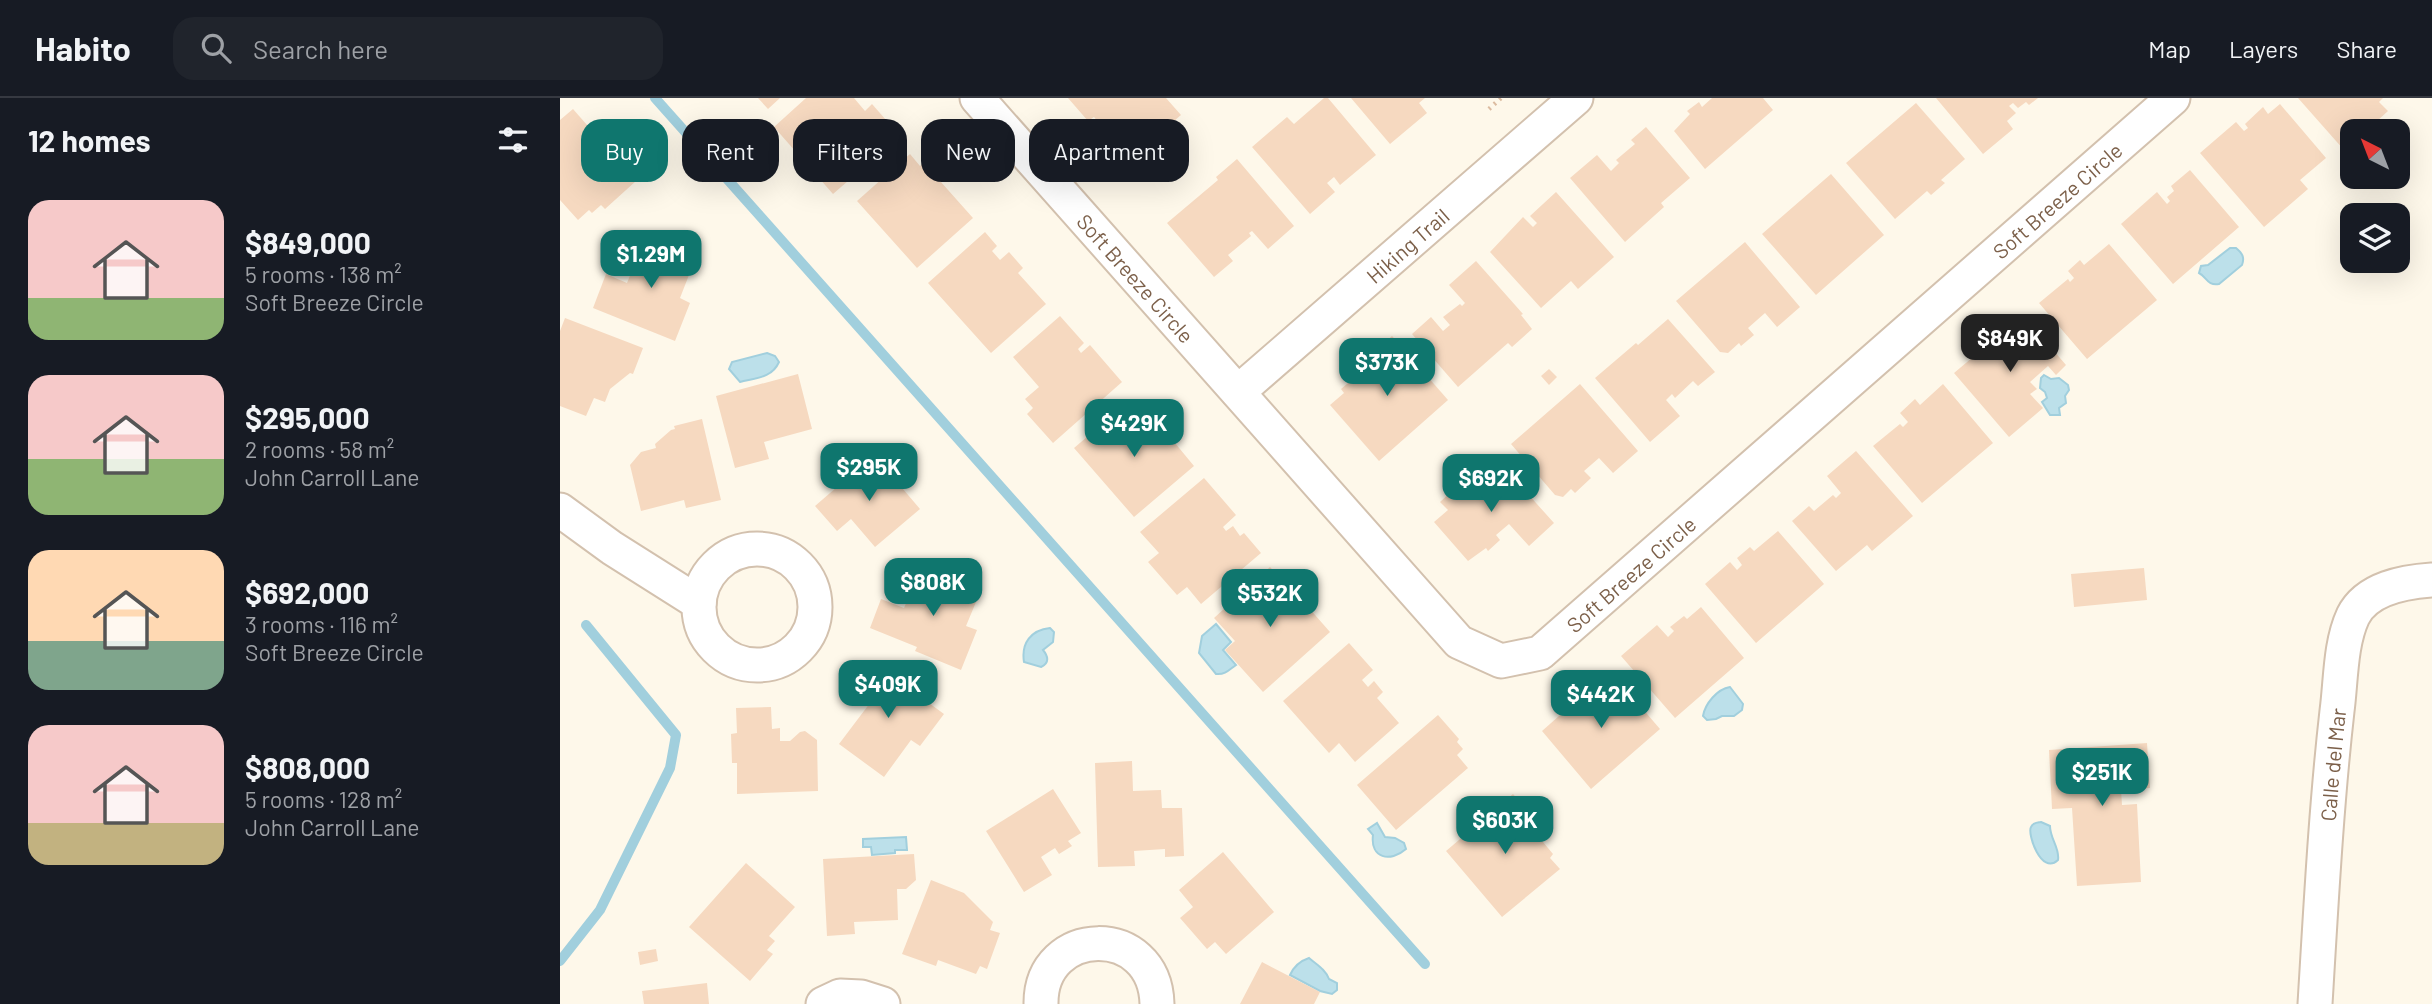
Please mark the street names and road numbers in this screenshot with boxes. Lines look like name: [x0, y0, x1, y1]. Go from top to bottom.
street label: Soft Breeze Circle: [1987, 137, 2126, 263]
street label: Hiking Trail: [1361, 202, 1453, 288]
street label: Soft Breeze Circle: [1073, 208, 1200, 347]
street label: Soft Breeze Circle: [1561, 510, 1700, 637]
street label: Calle del Mar: [2314, 706, 2350, 822]

